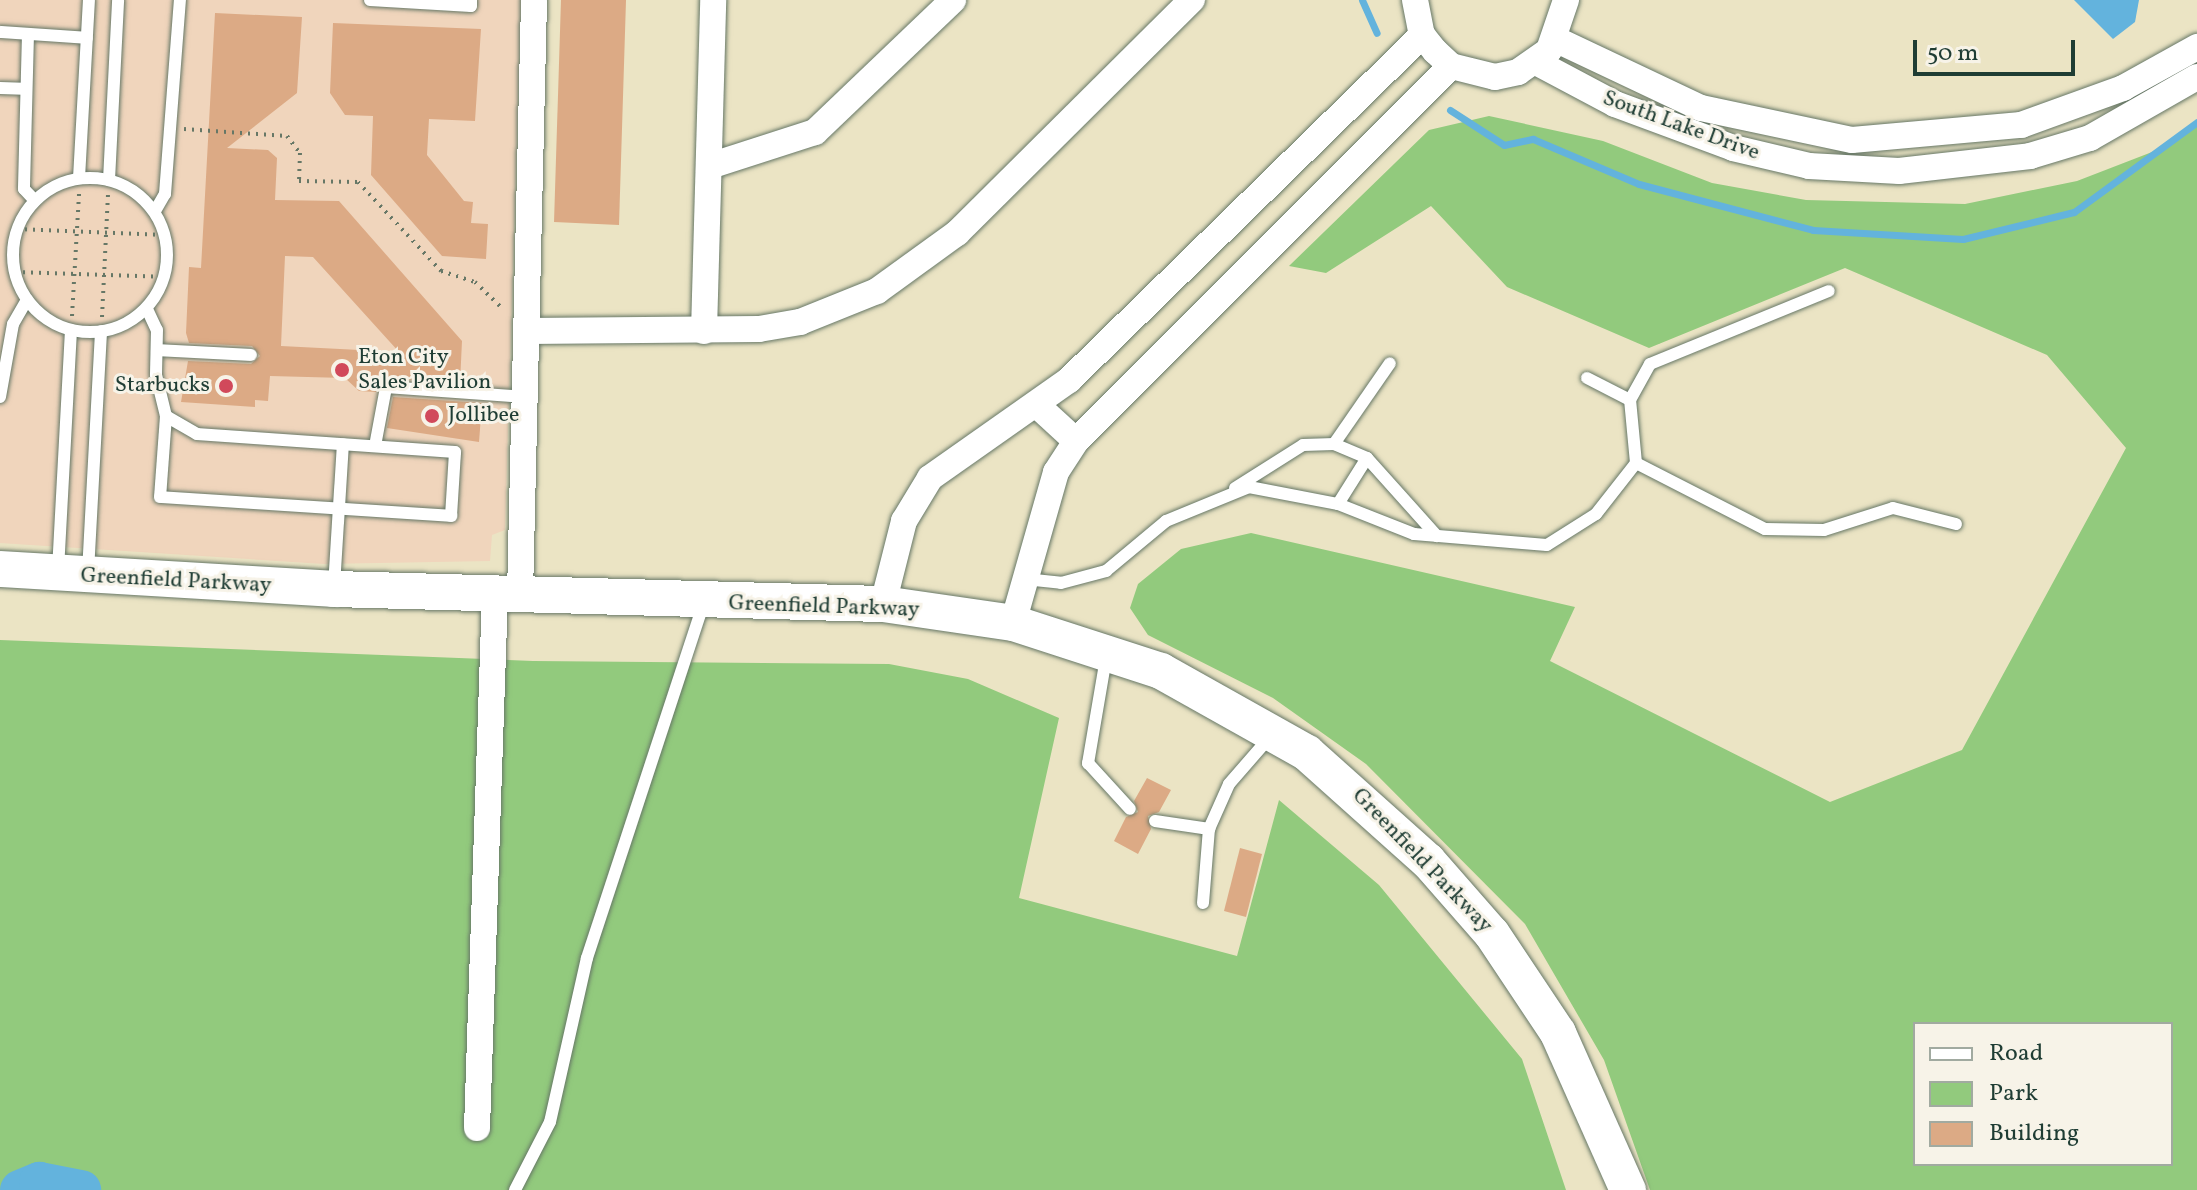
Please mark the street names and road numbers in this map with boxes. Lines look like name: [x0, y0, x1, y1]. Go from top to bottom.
street label: South Lake Drive: [1599, 85, 1763, 167]
street label: Greenfield Parkway: [80, 563, 272, 599]
street label: Greenfield Parkway: [728, 590, 920, 624]
street label: Greenfield Parkway: [1346, 783, 1498, 939]

